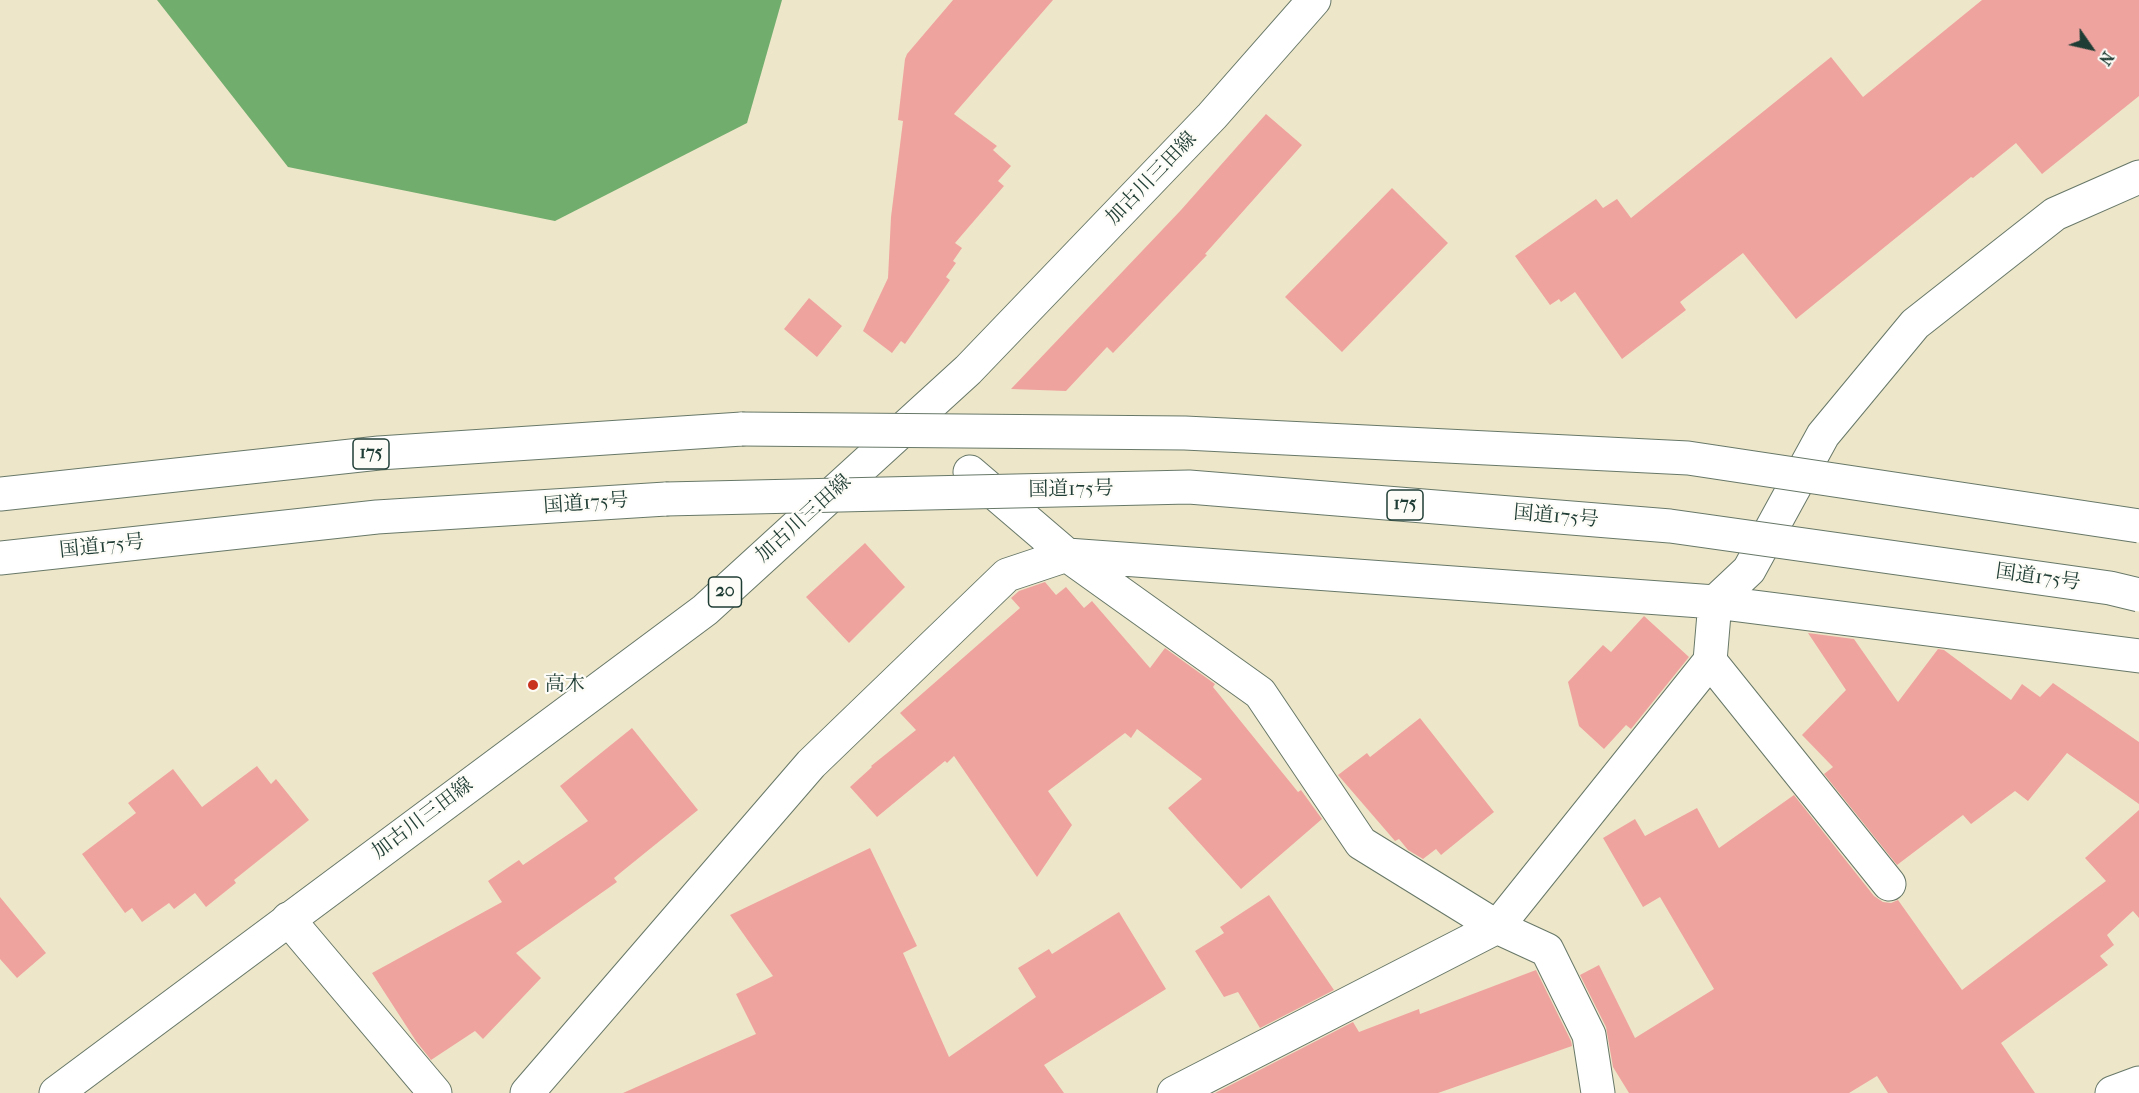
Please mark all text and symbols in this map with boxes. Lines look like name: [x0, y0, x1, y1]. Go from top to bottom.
north arrow: [2061, 18, 2121, 78]
text: N: [2095, 48, 2118, 69]
street label: 加古川三田線: [1102, 128, 1202, 230]
road number: 175: [353, 439, 389, 469]
street label: 加古川三田線: [751, 470, 857, 568]
street label: 国道175号: [1028, 477, 1114, 503]
street label: 国道175号: [543, 489, 629, 519]
road number: 175: [1387, 490, 1423, 520]
street label: 国道175号: [1512, 501, 1600, 533]
street label: 国道175号: [58, 531, 146, 563]
street label: 国道175号: [1994, 560, 2082, 596]
road number: 20: [708, 577, 742, 607]
place label: 高木: [545, 673, 585, 697]
marker: 高木: [526, 678, 540, 692]
street label: 加古川三田線: [368, 773, 478, 865]

